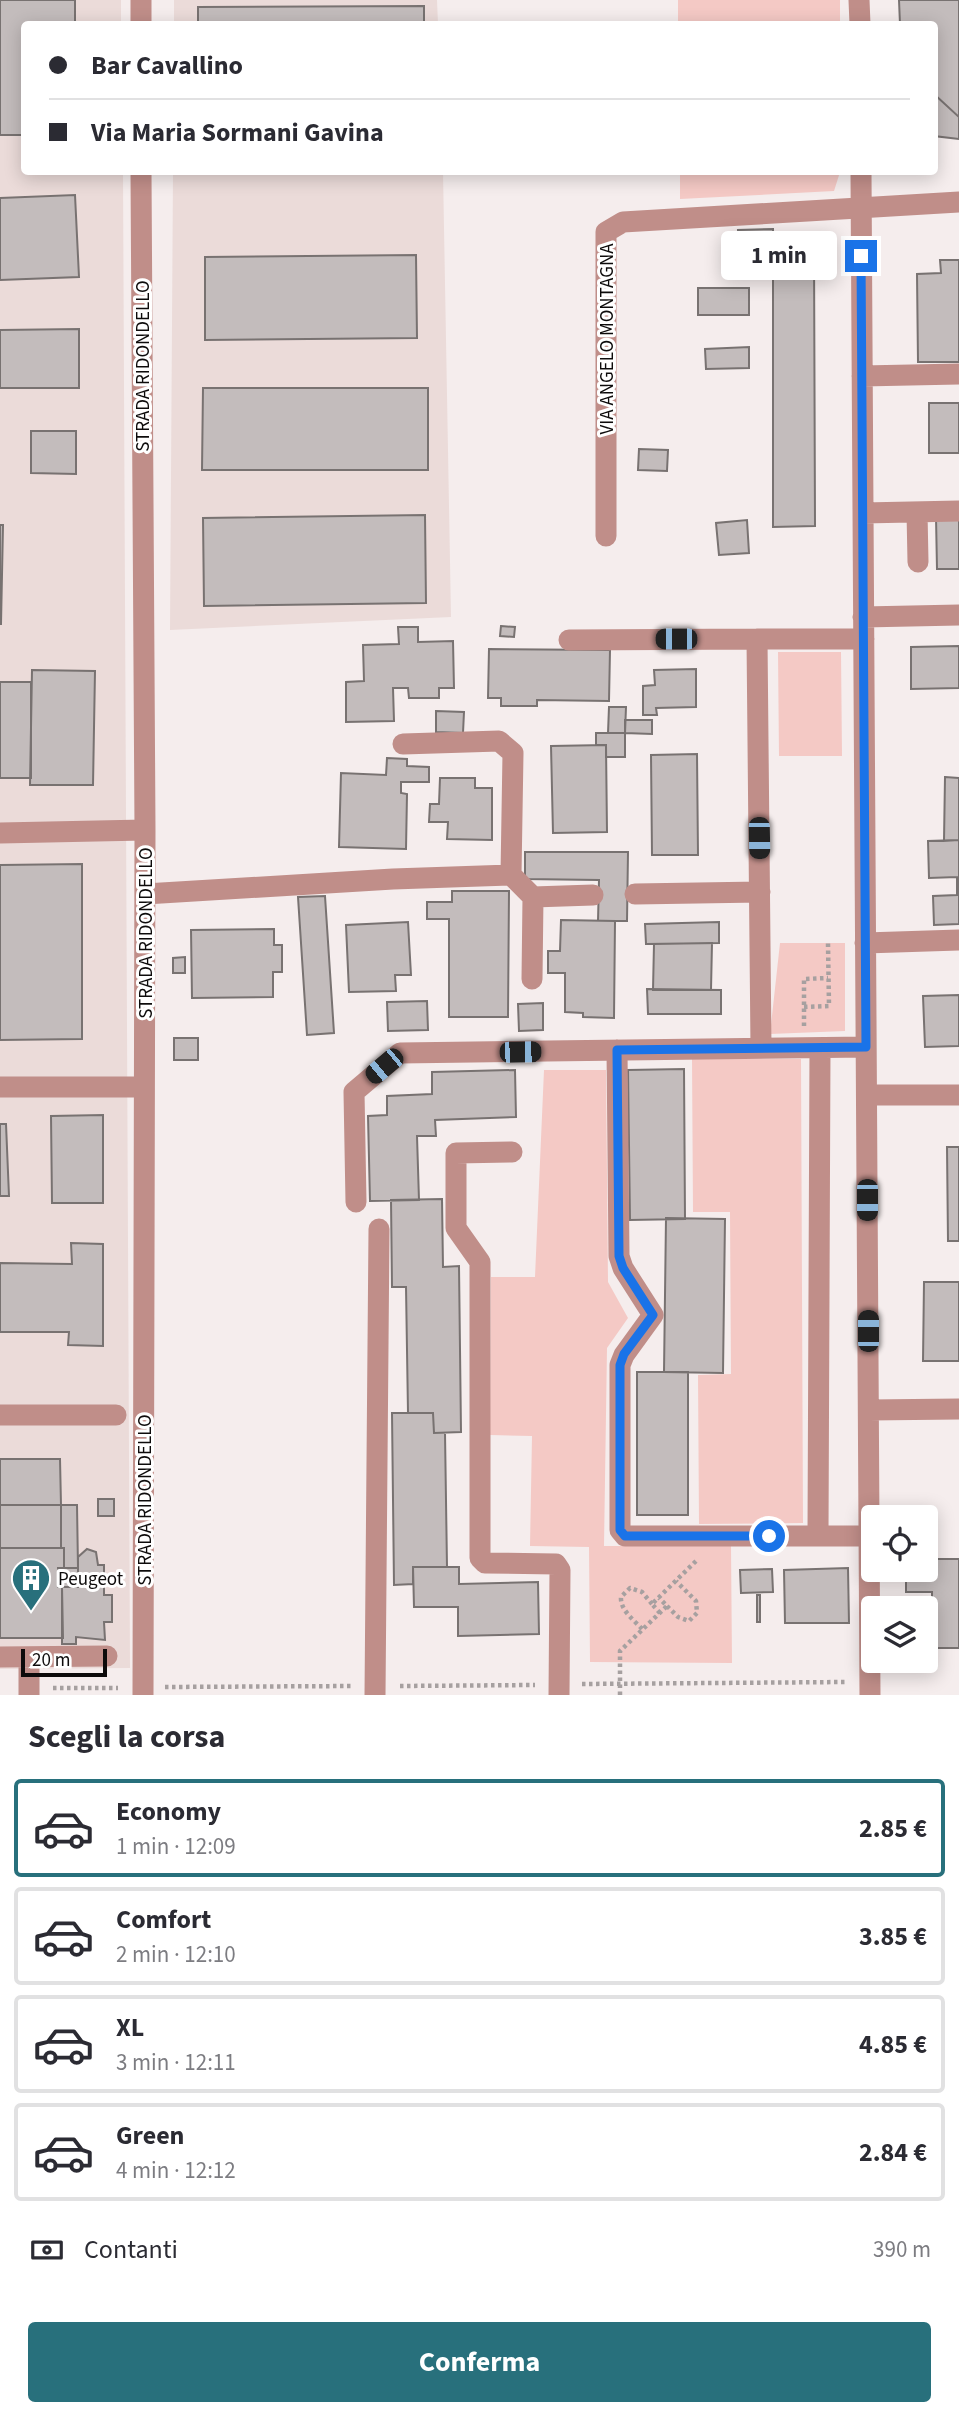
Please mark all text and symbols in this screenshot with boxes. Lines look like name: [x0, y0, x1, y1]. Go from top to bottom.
text: Bar Cavallino: [91, 47, 243, 84]
text: Via Maria Sormani Gavina: [91, 114, 384, 151]
callout: 1 min: [721, 232, 836, 280]
text: 1 min: [751, 239, 807, 272]
route end: [845, 240, 877, 272]
street label: VIA ANGELO MONTAGNA: [594, 243, 621, 435]
street label: STRADA RIDONDELLO: [130, 280, 157, 452]
car: [656, 629, 698, 650]
car: [749, 817, 770, 859]
street label: STRADA RIDONDELLO: [133, 847, 160, 1019]
car: [499, 1041, 542, 1063]
car: [362, 1044, 407, 1088]
car: [857, 1179, 878, 1221]
car: [858, 1310, 879, 1352]
street label: STRADA RIDONDELLO: [132, 1414, 159, 1586]
map controls: [861, 1505, 938, 1673]
button: locate: [861, 1505, 938, 1582]
route start: [753, 1520, 785, 1552]
building icon: Peugeot: [10, 1557, 52, 1612]
place label: Peugeot: [58, 1566, 124, 1593]
button: layers: [861, 1596, 938, 1673]
scale bar: [21, 1646, 107, 1678]
text: 20 m: [32, 1647, 70, 1674]
text: Scegli la corsa: [28, 1714, 225, 1760]
text: Economy: [116, 1793, 221, 1830]
icon: car: [32, 1797, 95, 1860]
text: 2.85 €: [859, 1810, 927, 1847]
text: 1 min · 12:09: [116, 1830, 236, 1863]
text: Comfort: [116, 1901, 211, 1938]
icon: car: [32, 1905, 95, 1968]
text: 3.85 €: [859, 1918, 927, 1955]
text: 2 min · 12:10: [116, 1938, 236, 1971]
text: XL: [116, 2009, 144, 2046]
icon: car: [32, 2013, 95, 2076]
text: 4.85 €: [859, 2026, 927, 2063]
text: 3 min · 12:11: [116, 2046, 236, 2079]
text: Green: [116, 2117, 184, 2154]
icon: car: [32, 2121, 95, 2184]
text: 2.84 €: [859, 2134, 927, 2171]
text: 4 min · 12:12: [116, 2154, 236, 2187]
icon: cash: [28, 2231, 66, 2269]
text: Contanti: [84, 2231, 178, 2268]
text: 390 m: [873, 2233, 931, 2266]
button: Conferma: [28, 2322, 931, 2402]

